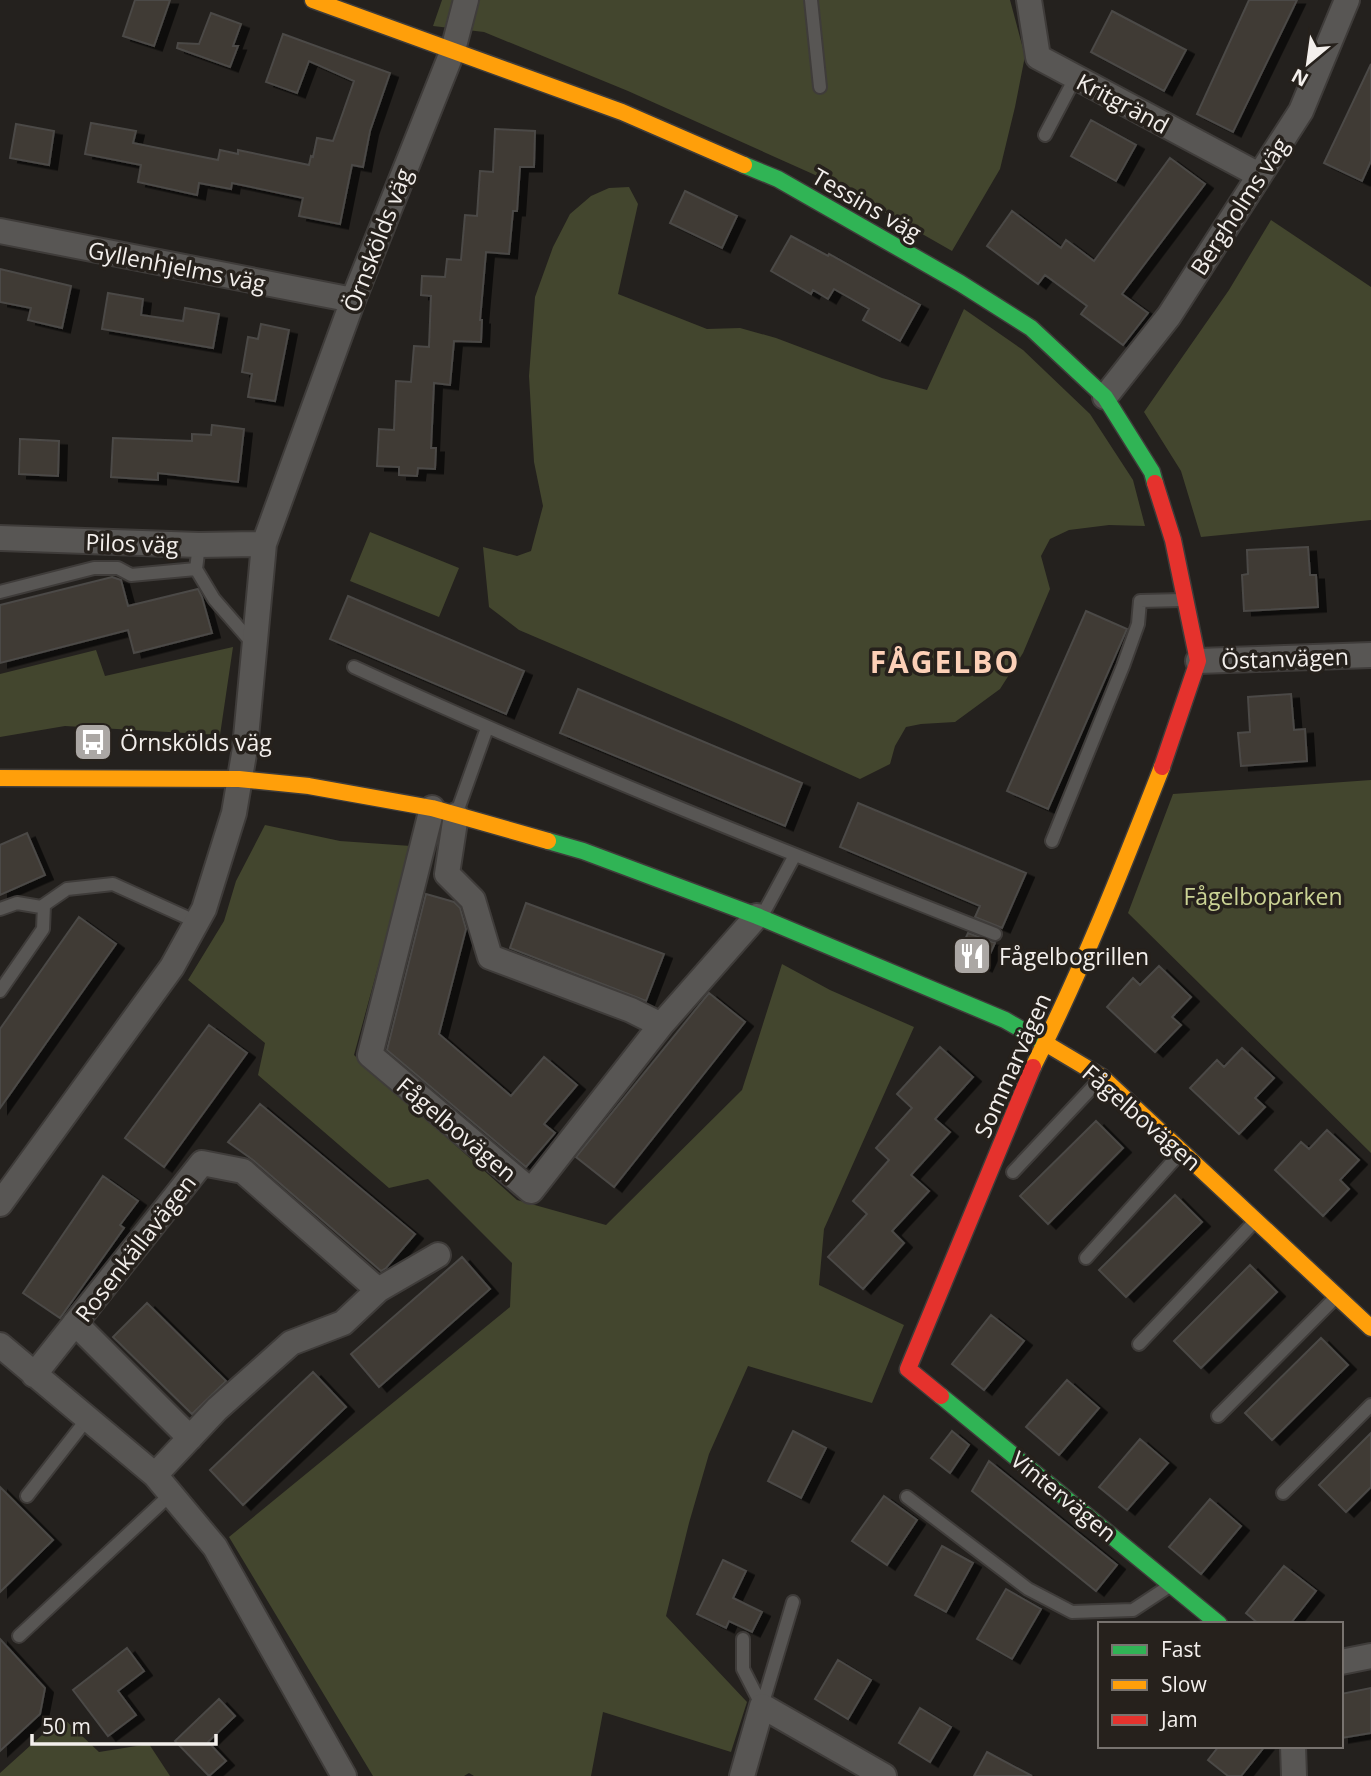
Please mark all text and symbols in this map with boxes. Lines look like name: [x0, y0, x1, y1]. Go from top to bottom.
north arrow: [1273, 28, 1343, 98]
text: N: [1287, 63, 1313, 93]
street label: Kritgränd: [1071, 65, 1175, 141]
street label: Bergholms väg: [1182, 130, 1296, 281]
street label: Tessins väg: [807, 160, 928, 248]
street label: Örnskölds väg: [335, 163, 419, 317]
street label: Gyllenhjelms väg: [85, 233, 269, 299]
street label: Pilos väg: [85, 525, 180, 561]
street label: Östanvägen: [1221, 640, 1349, 676]
district label: FÅGELBO: [870, 641, 1020, 682]
bus stop icon: Örnskölds väg: [72, 721, 114, 763]
place label: Örnskölds väg: [120, 726, 272, 758]
park label: Fågelboparken: [1183, 880, 1343, 912]
restaurant icon: Fågelbogrillen: [951, 935, 993, 977]
place label: Fågelbogrillen: [999, 940, 1149, 972]
street label: Sommarvägen: [966, 988, 1058, 1142]
street label: Fågelbovägen: [1076, 1057, 1208, 1177]
street label: Fågelbovägen: [390, 1069, 524, 1189]
street label: Rosenkällavägen: [67, 1168, 203, 1328]
street label: Vintervägen: [1004, 1443, 1124, 1549]
legend: [1098, 1622, 1343, 1748]
text: Fast: [1161, 1635, 1201, 1663]
text: Slow: [1161, 1670, 1207, 1698]
scale bar: [32, 1702, 215, 1746]
text: Jam: [1159, 1705, 1198, 1733]
text: 50 m: [42, 1712, 91, 1740]

